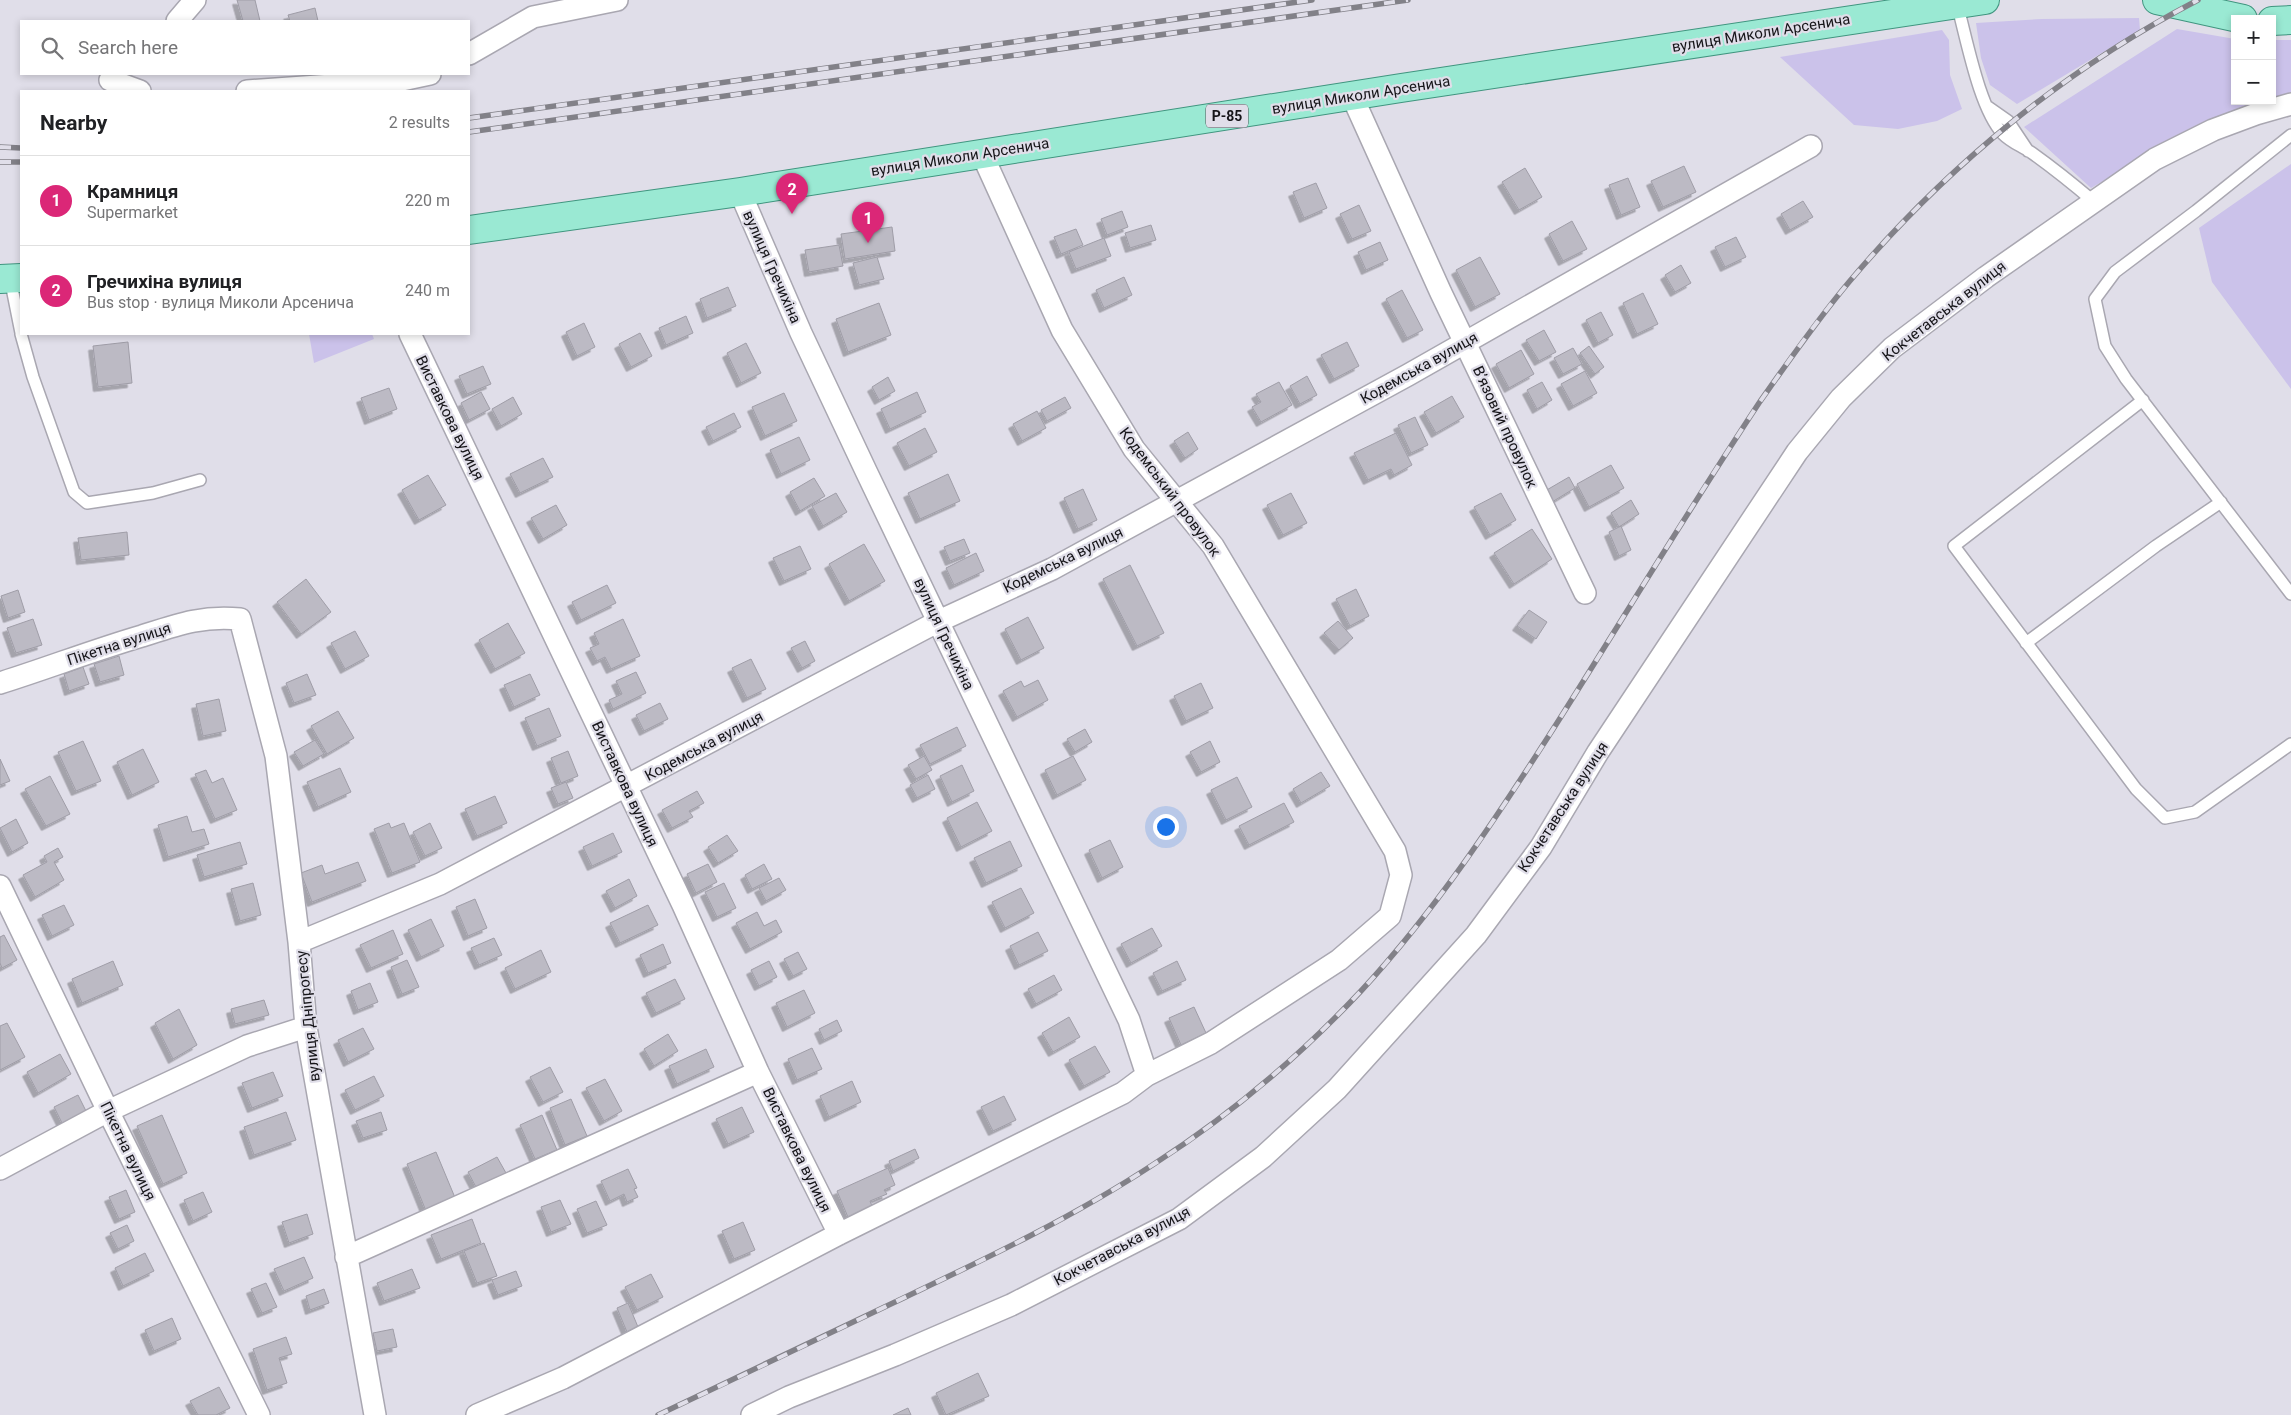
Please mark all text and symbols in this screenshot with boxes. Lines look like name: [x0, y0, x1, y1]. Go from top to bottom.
street label: вулиця Миколи Арсенича: [1671, 10, 1851, 56]
map controls: [2231, 15, 2276, 105]
button: +: [2231, 15, 2276, 60]
search box: [20, 20, 470, 75]
icon: search: [38, 34, 66, 62]
text: Search here: [78, 36, 178, 59]
button: −: [2231, 60, 2276, 105]
street label: вулиця Миколи Арсенича: [1271, 72, 1451, 118]
road number: Р-85: [1206, 104, 1248, 128]
text: Nearby: [40, 111, 107, 135]
text: 2 results: [389, 113, 450, 132]
street label: вулиця Миколи Арсенича: [870, 134, 1050, 180]
pin: 2: [776, 173, 808, 214]
text: Крамниця: [87, 180, 178, 203]
text: 1: [51, 191, 61, 210]
text: 220 m: [405, 191, 450, 210]
pin: 1: [852, 202, 884, 243]
text: Supermarket: [87, 203, 178, 222]
street label: вулиця Гречихіна: [739, 208, 805, 326]
street label: Кокчетавська вулиця: [1879, 257, 2009, 365]
text: Гречихіна вулиця: [87, 270, 242, 293]
text: 2: [51, 281, 61, 300]
text: 240 m: [405, 281, 450, 300]
text: Bus stop · вулиця Миколи Арсенича: [87, 293, 354, 312]
street label: Кодемська вулиця: [1357, 328, 1481, 408]
street label: Виставкова вулиця: [412, 353, 488, 483]
street label: Вʼязовий провулок: [1469, 363, 1541, 491]
street label: Кодемський провулок: [1116, 424, 1224, 560]
street label: Кодемська вулиця: [1000, 523, 1126, 597]
street label: вулиця Гречихіна: [910, 575, 978, 693]
street label: Пікетна вулиця: [65, 619, 173, 669]
street label: Кодемська вулиця: [642, 707, 766, 785]
street label: Виставкова вулиця: [588, 718, 662, 850]
street label: Кокчетавська вулиця: [1514, 738, 1612, 876]
your location: [1153, 814, 1179, 840]
street label: вулиця Дніпрогесу: [292, 950, 324, 1082]
street label: Виставкова вулиця: [759, 1085, 835, 1215]
street label: Пікетна вулиця: [96, 1099, 160, 1203]
street label: Кокчетавська вулиця: [1051, 1202, 1193, 1290]

